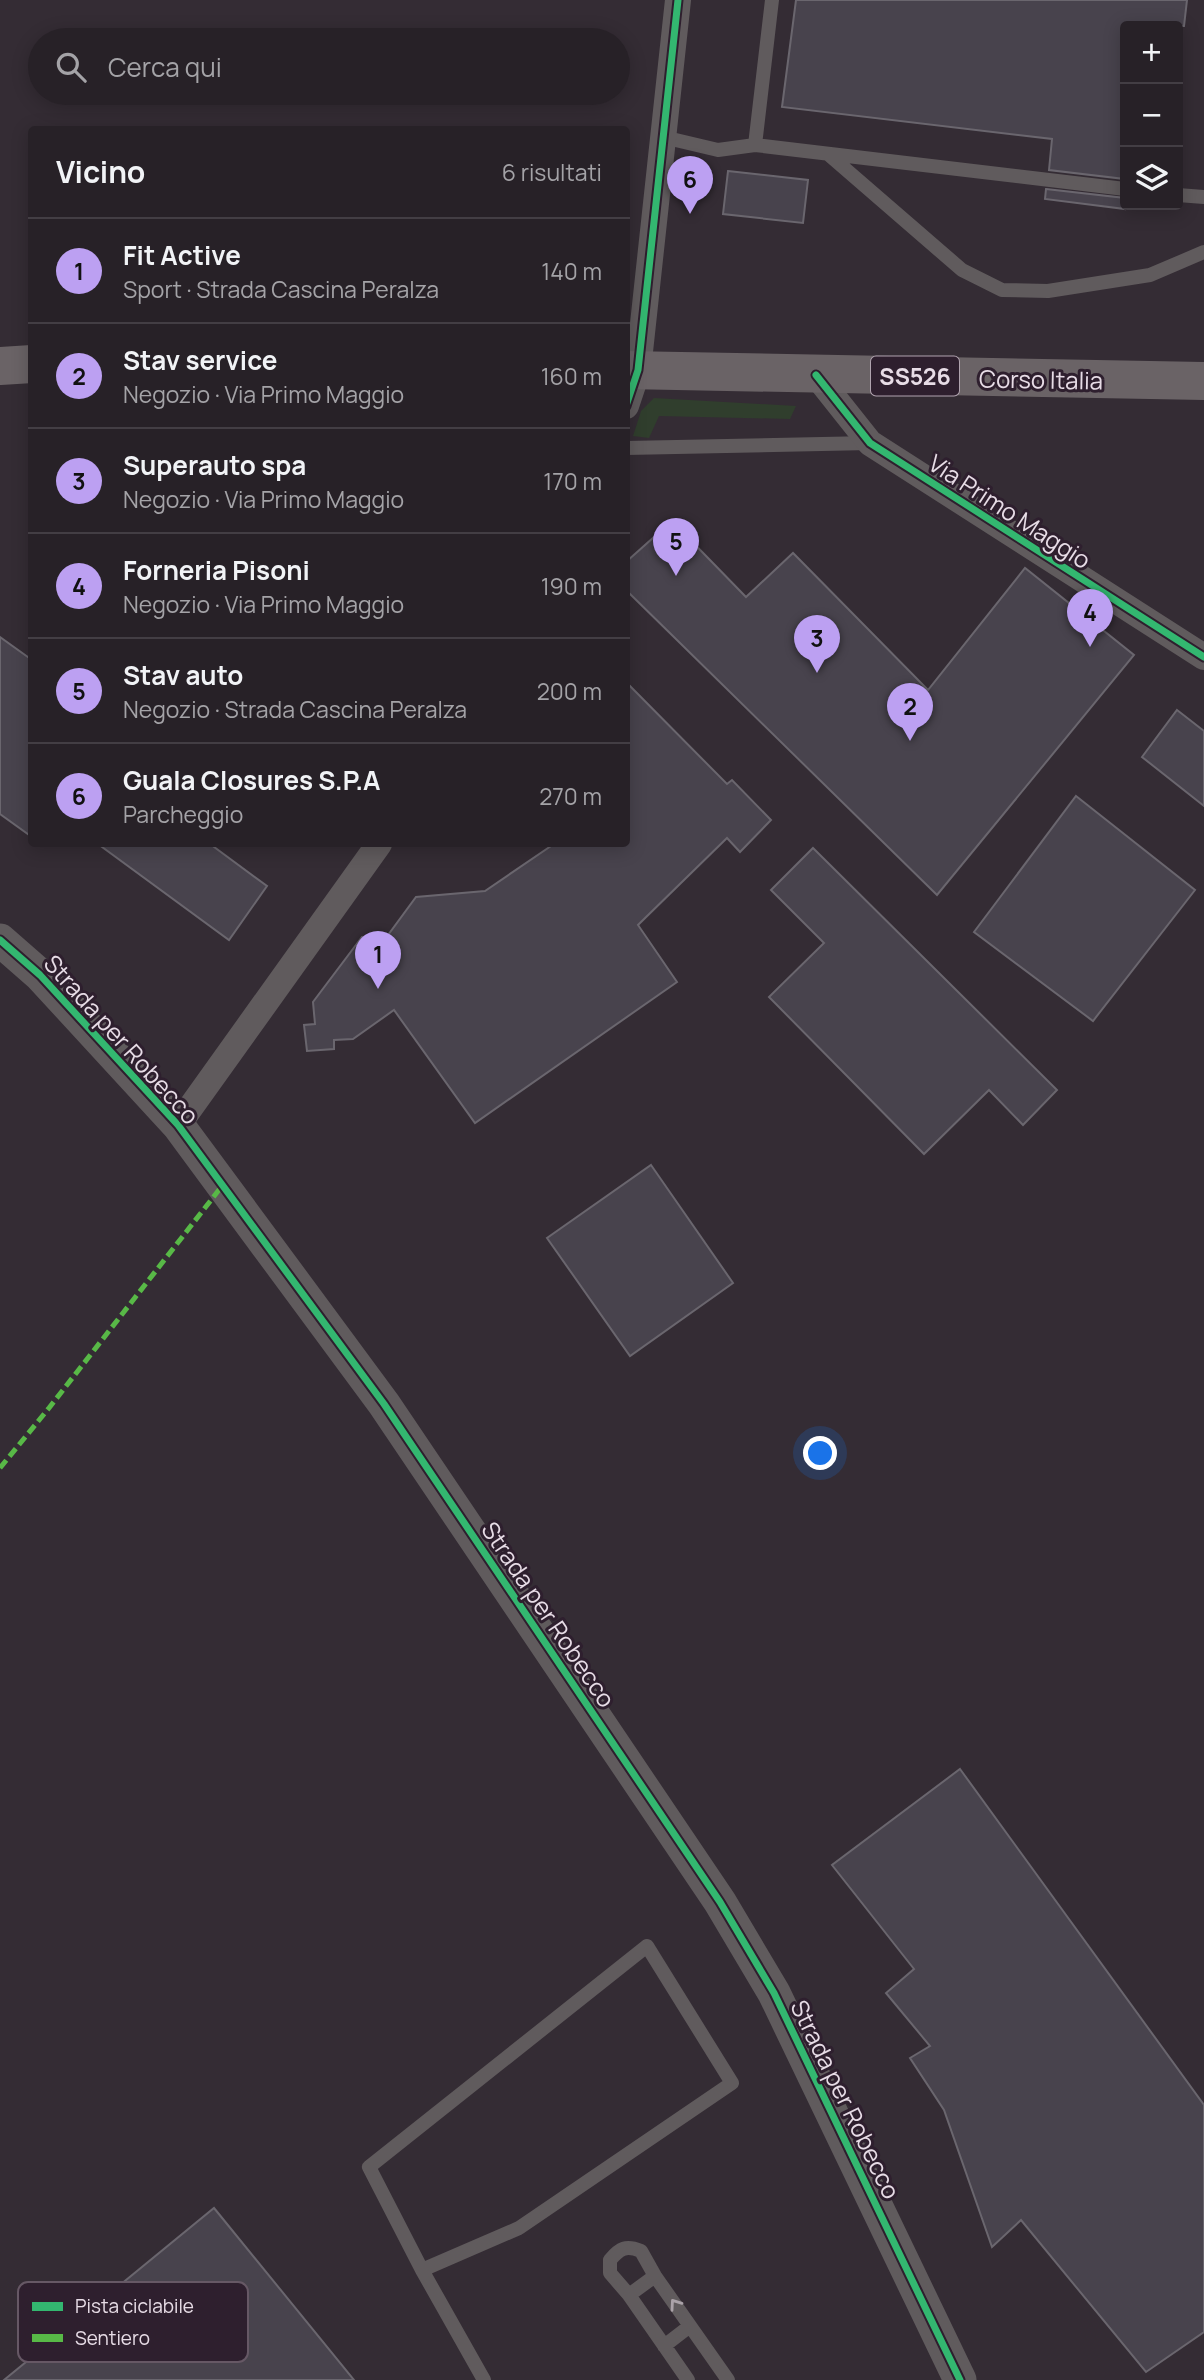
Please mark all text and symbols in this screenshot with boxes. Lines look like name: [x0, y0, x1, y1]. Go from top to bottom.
map controls: [1120, 21, 1183, 210]
button: +: [1120, 21, 1183, 84]
search box: [28, 28, 630, 105]
icon: search: [52, 48, 90, 86]
text: Cerca qui: [108, 49, 222, 85]
button: −: [1120, 84, 1183, 147]
button: layers: [1120, 147, 1183, 210]
text: Vicino: [56, 151, 145, 192]
text: 6 risultati: [502, 156, 602, 188]
pin: 6: [667, 156, 713, 214]
text: Fit Active: [123, 237, 241, 273]
text: 1: [74, 255, 84, 287]
text: 140 m: [541, 255, 602, 287]
text: Sport · Strada Cascina Peralza: [123, 273, 439, 305]
text: Stav service: [123, 342, 277, 378]
road number: SS526: [871, 356, 959, 396]
text: 2: [72, 360, 86, 392]
text: 160 m: [541, 360, 602, 392]
street label: Corso Italia: [979, 361, 1103, 397]
text: Negozio · Via Primo Maggio: [123, 378, 404, 410]
street label: Via Primo Maggio: [922, 446, 1098, 576]
text: Superauto spa: [123, 447, 306, 483]
text: 3: [72, 465, 86, 497]
text: 170 m: [543, 465, 602, 497]
text: Negozio · Via Primo Maggio: [123, 483, 404, 515]
pin: 5: [653, 518, 699, 576]
text: Forneria Pisoni: [123, 552, 310, 588]
text: 4: [72, 570, 86, 602]
text: 190 m: [541, 570, 602, 602]
text: Negozio · Via Primo Maggio: [123, 588, 404, 620]
pin: 4: [1067, 589, 1113, 647]
pin: 3: [794, 615, 840, 673]
text: Stav auto: [123, 657, 243, 693]
text: 5: [72, 675, 86, 707]
text: 200 m: [537, 675, 602, 707]
pin: 2: [887, 683, 933, 741]
text: Negozio · Strada Cascina Peralza: [123, 693, 467, 725]
text: Guala Closures S.P.A: [123, 762, 380, 798]
text: 6: [72, 780, 86, 812]
text: 270 m: [539, 780, 602, 812]
text: Parcheggio: [123, 798, 243, 830]
pin: 1: [355, 931, 401, 989]
street label: Strada per Robecco: [37, 947, 207, 1131]
your location: [803, 1436, 837, 1470]
street label: Strada per Robecco: [474, 1515, 624, 1713]
street label: Strada per Robecco: [783, 1994, 909, 2204]
legend: [18, 2282, 248, 2362]
text: Pista ciclabile: [75, 2293, 194, 2319]
one-way arrow: [671, 2299, 683, 2312]
text: Sentiero: [75, 2325, 150, 2351]

